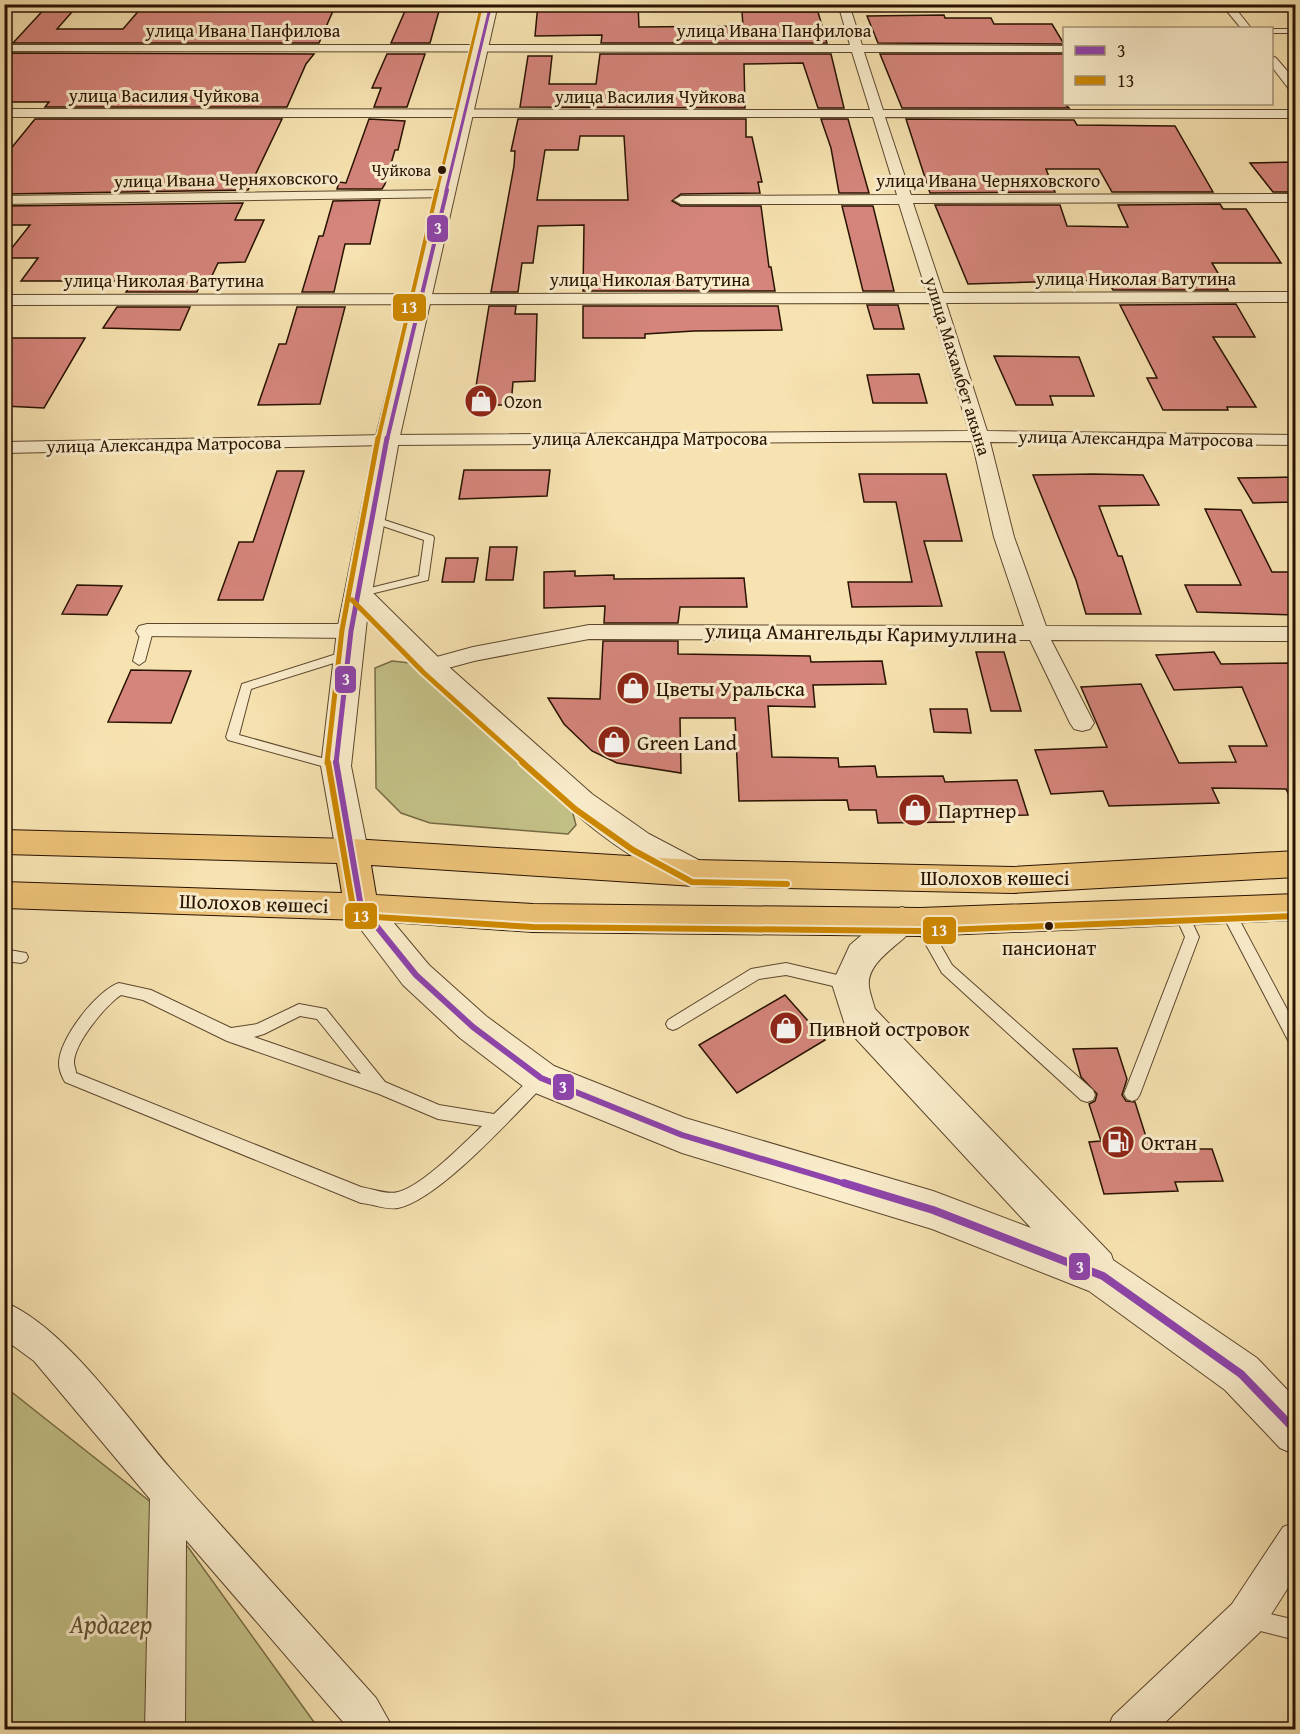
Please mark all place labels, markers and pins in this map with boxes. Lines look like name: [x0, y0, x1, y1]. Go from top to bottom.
place label: Чуйкова: [372, 158, 431, 182]
marker: Чуйкова: [436, 164, 448, 176]
shop icon: Ozon: [463, 383, 499, 419]
place label: Ozon: [504, 388, 542, 415]
shop icon: Цветы Уральска: [615, 670, 651, 706]
place label: Цветы Уральска: [656, 673, 805, 704]
shop icon: Green Land: [596, 724, 632, 760]
place label: Green Land: [637, 727, 738, 758]
shop icon: Партнер: [897, 792, 933, 828]
place label: Партнер: [938, 795, 1016, 826]
marker: пансионат: [1043, 920, 1055, 932]
place label: пансионат: [1002, 933, 1096, 962]
shop icon: Пивной островок: [768, 1010, 804, 1046]
place label: Пивной островок: [809, 1013, 969, 1044]
fuel station icon: Октан: [1100, 1124, 1136, 1160]
place label: Октан: [1141, 1127, 1197, 1158]

